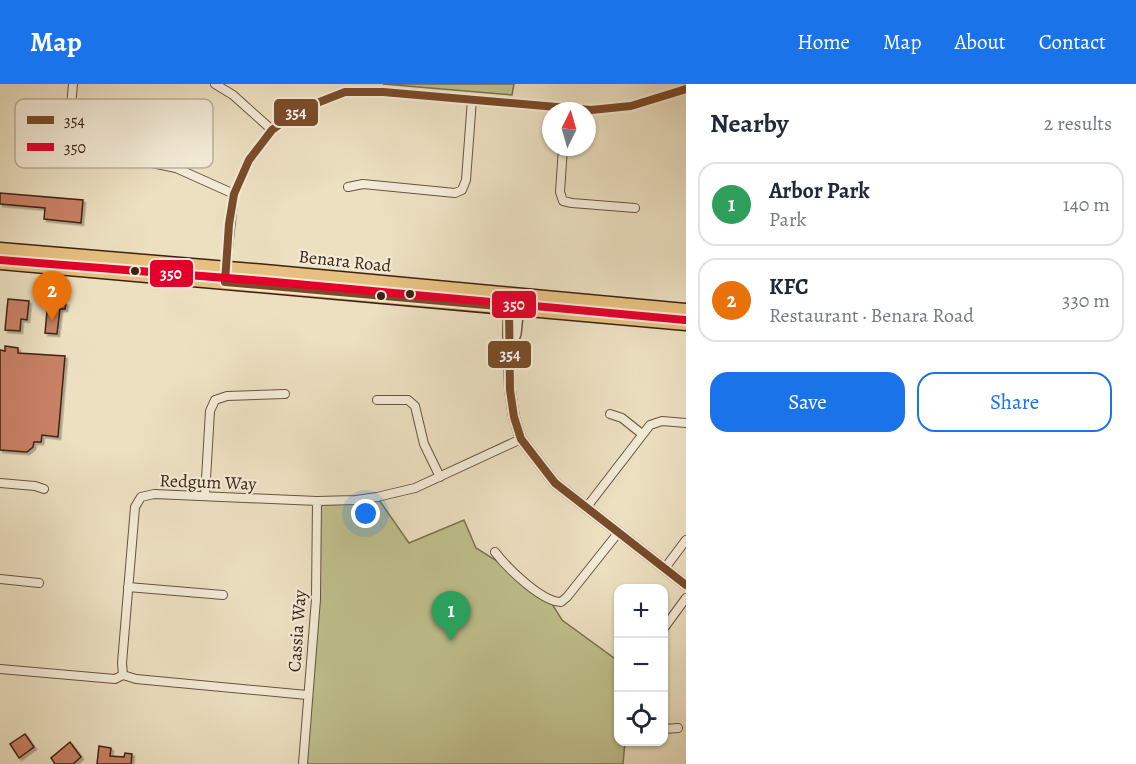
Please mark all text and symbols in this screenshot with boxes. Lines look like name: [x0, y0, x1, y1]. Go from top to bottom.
text: Map: [30, 23, 82, 61]
text: Home: [797, 28, 850, 56]
text: Map: [883, 28, 921, 56]
text: About: [954, 28, 1006, 56]
text: Contact: [1039, 28, 1106, 56]
line badge: 354: [273, 98, 319, 127]
legend: [15, 99, 213, 168]
text: 354: [285, 102, 307, 124]
north arrow: [542, 102, 596, 156]
text: Nearby: [710, 106, 789, 141]
text: 354: [64, 110, 85, 132]
text: 2 results: [1044, 110, 1112, 137]
text: 350: [64, 137, 86, 159]
text: Arbor Park: [769, 176, 870, 206]
text: 1: [728, 191, 735, 218]
text: 140 m: [1063, 191, 1110, 218]
text: Park: [769, 206, 807, 233]
street label: Benara Road: [297, 244, 393, 278]
line badge: 350: [149, 259, 194, 288]
text: 350: [160, 263, 182, 285]
unlabelled marker: [129, 265, 141, 277]
pin: 2: [32, 272, 72, 321]
text: KFC: [769, 272, 808, 302]
text: 2: [727, 287, 736, 314]
text: 330 m: [1062, 287, 1110, 314]
unlabelled marker: [404, 288, 416, 300]
unlabelled marker: [375, 290, 387, 302]
line badge: 350: [491, 290, 537, 319]
text: 350: [503, 294, 525, 316]
text: Restaurant · Benara Road: [769, 302, 974, 329]
line badge: 354: [487, 340, 532, 369]
text: 354: [499, 344, 521, 366]
button: Save: [710, 372, 905, 432]
button: Share: [917, 372, 1112, 432]
street label: Redgum Way: [159, 468, 258, 496]
your location: [351, 499, 380, 528]
map controls: [614, 584, 668, 746]
button: +: [614, 584, 668, 638]
street label: Cassia Way: [282, 588, 312, 673]
pin: 1: [432, 592, 470, 641]
button: −: [614, 638, 668, 692]
button: locate: [614, 692, 668, 746]

